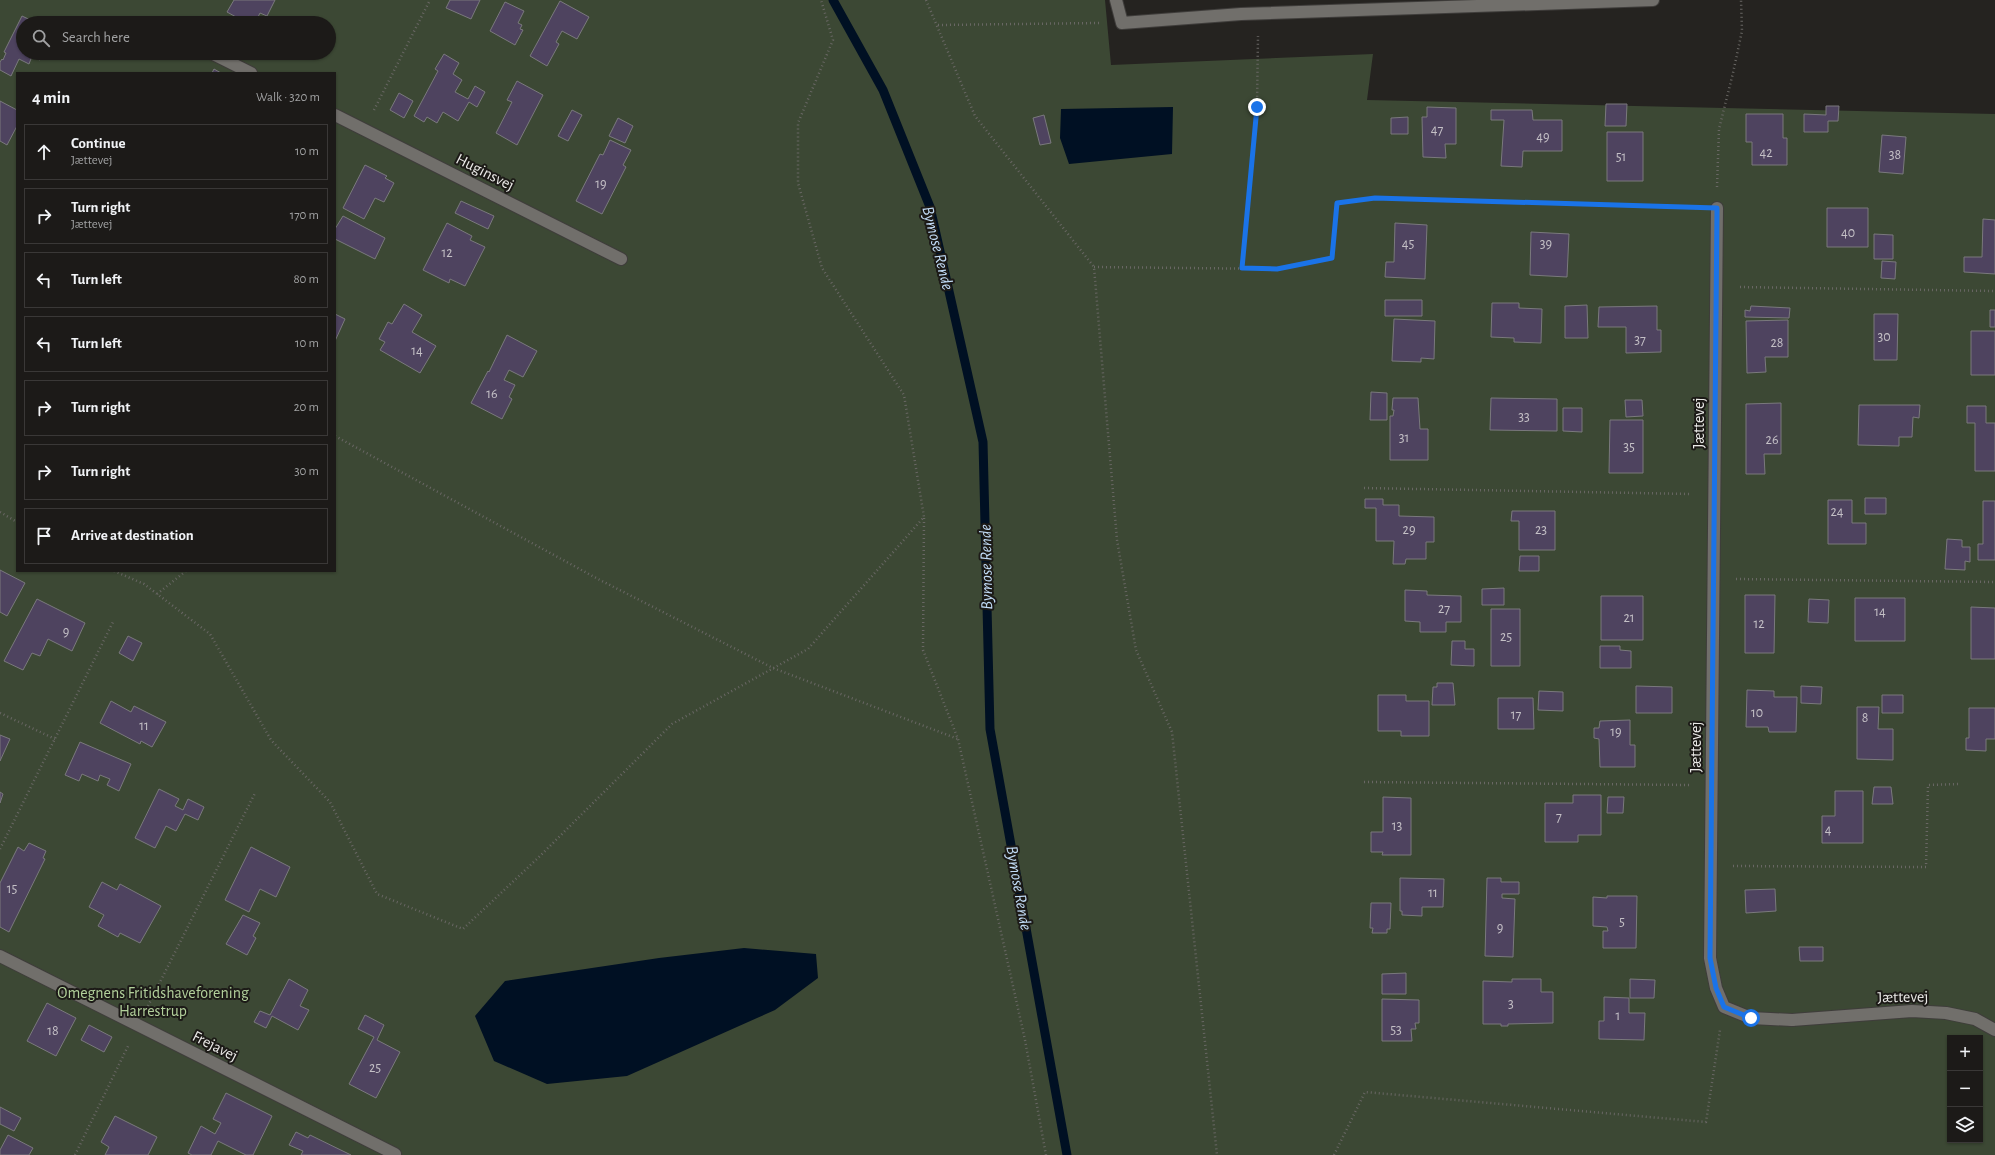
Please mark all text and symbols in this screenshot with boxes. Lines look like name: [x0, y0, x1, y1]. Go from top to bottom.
search box: [16, 16, 336, 60]
icon: search: [30, 27, 52, 49]
text: Search here: [62, 30, 130, 45]
text: 4 min: [32, 89, 70, 106]
text: Walk · 320 m: [256, 91, 320, 104]
route end: [1248, 98, 1266, 116]
house number: 47: [1431, 123, 1443, 137]
house number: 49: [1536, 130, 1550, 144]
text: Continue: [71, 136, 126, 151]
icon: ahead: [33, 141, 55, 163]
text: 10 m: [295, 145, 319, 158]
house number: 42: [1759, 146, 1773, 160]
house number: 38: [1889, 148, 1901, 162]
house number: 51: [1616, 150, 1626, 164]
street label: Huginsvej: [453, 151, 517, 194]
text: Jættevej: [71, 154, 112, 167]
house number: 19: [595, 177, 607, 191]
text: Turn right: [71, 200, 130, 215]
water label: Bymose Rende: [919, 204, 957, 292]
icon: right: [33, 205, 55, 227]
text: 170 m: [290, 209, 319, 222]
text: Jættevej: [71, 218, 112, 231]
house number: 40: [1841, 226, 1855, 240]
house number: 45: [1402, 237, 1414, 251]
house number: 39: [1540, 237, 1552, 251]
house number: 12: [441, 246, 453, 260]
icon: left: [33, 269, 55, 291]
text: Turn left: [71, 272, 122, 287]
text: 80 m: [293, 273, 319, 286]
house number: 30: [1877, 330, 1891, 344]
icon: left: [33, 333, 55, 355]
house number: 37: [1634, 333, 1646, 347]
text: Turn left: [71, 336, 122, 351]
house number: 28: [1770, 336, 1784, 350]
text: 10 m: [295, 337, 319, 350]
house number: 14: [411, 344, 423, 358]
house number: 16: [486, 387, 498, 401]
icon: right: [33, 397, 55, 419]
street label: Jættevej: [1691, 397, 1708, 449]
text: Turn right: [71, 400, 130, 415]
text: 20 m: [294, 401, 319, 414]
house number: 33: [1518, 410, 1530, 424]
house number: 31: [1399, 431, 1409, 445]
house number: 26: [1766, 433, 1778, 447]
house number: 35: [1623, 440, 1635, 454]
icon: right: [33, 461, 55, 483]
text: Turn right: [71, 464, 130, 479]
text: 30 m: [294, 465, 319, 478]
house number: 24: [1830, 505, 1844, 519]
house number: 29: [1403, 523, 1415, 537]
house number: 23: [1535, 523, 1547, 537]
water label: Bymose Rende: [977, 524, 995, 610]
icon: arrive: [33, 525, 55, 547]
text: Arrive at destination: [71, 528, 194, 543]
house number: 27: [1438, 602, 1450, 616]
house number: 14: [1874, 605, 1886, 619]
house number: 21: [1623, 611, 1635, 625]
house number: 12: [1753, 617, 1765, 631]
house number: 9: [63, 625, 69, 639]
house number: 25: [1500, 630, 1512, 644]
house number: 10: [1751, 706, 1763, 720]
house number: 17: [1511, 708, 1521, 722]
house number: 8: [1862, 711, 1868, 725]
house number: 11: [139, 719, 149, 733]
street label: Jættevej: [1688, 721, 1705, 773]
house number: 19: [1610, 725, 1622, 739]
house number: 7: [1556, 810, 1562, 824]
house number: 13: [1392, 819, 1403, 833]
house number: 4: [1825, 823, 1832, 837]
water label: Bymose Rende: [1003, 844, 1035, 932]
house number: 15: [7, 882, 17, 896]
house number: 11: [1428, 886, 1438, 900]
house number: 5: [1619, 915, 1625, 929]
house number: 9: [1497, 921, 1503, 935]
park label: Omegnens Fritidshaveforening Harrestrup: [57, 985, 249, 1019]
street label: Jættevej: [1877, 989, 1929, 1006]
house number: 3: [1508, 997, 1514, 1011]
house number: 1: [1616, 1009, 1620, 1023]
route start: [1742, 1009, 1760, 1027]
house number: 53: [1390, 1023, 1402, 1037]
house number: 18: [47, 1024, 59, 1038]
street label: Frejavej: [189, 1028, 240, 1065]
map controls: [1947, 1035, 1983, 1143]
button: +: [1947, 1035, 1983, 1071]
house number: 25: [369, 1061, 381, 1075]
button: −: [1947, 1071, 1983, 1107]
button: layers: [1947, 1107, 1983, 1143]

